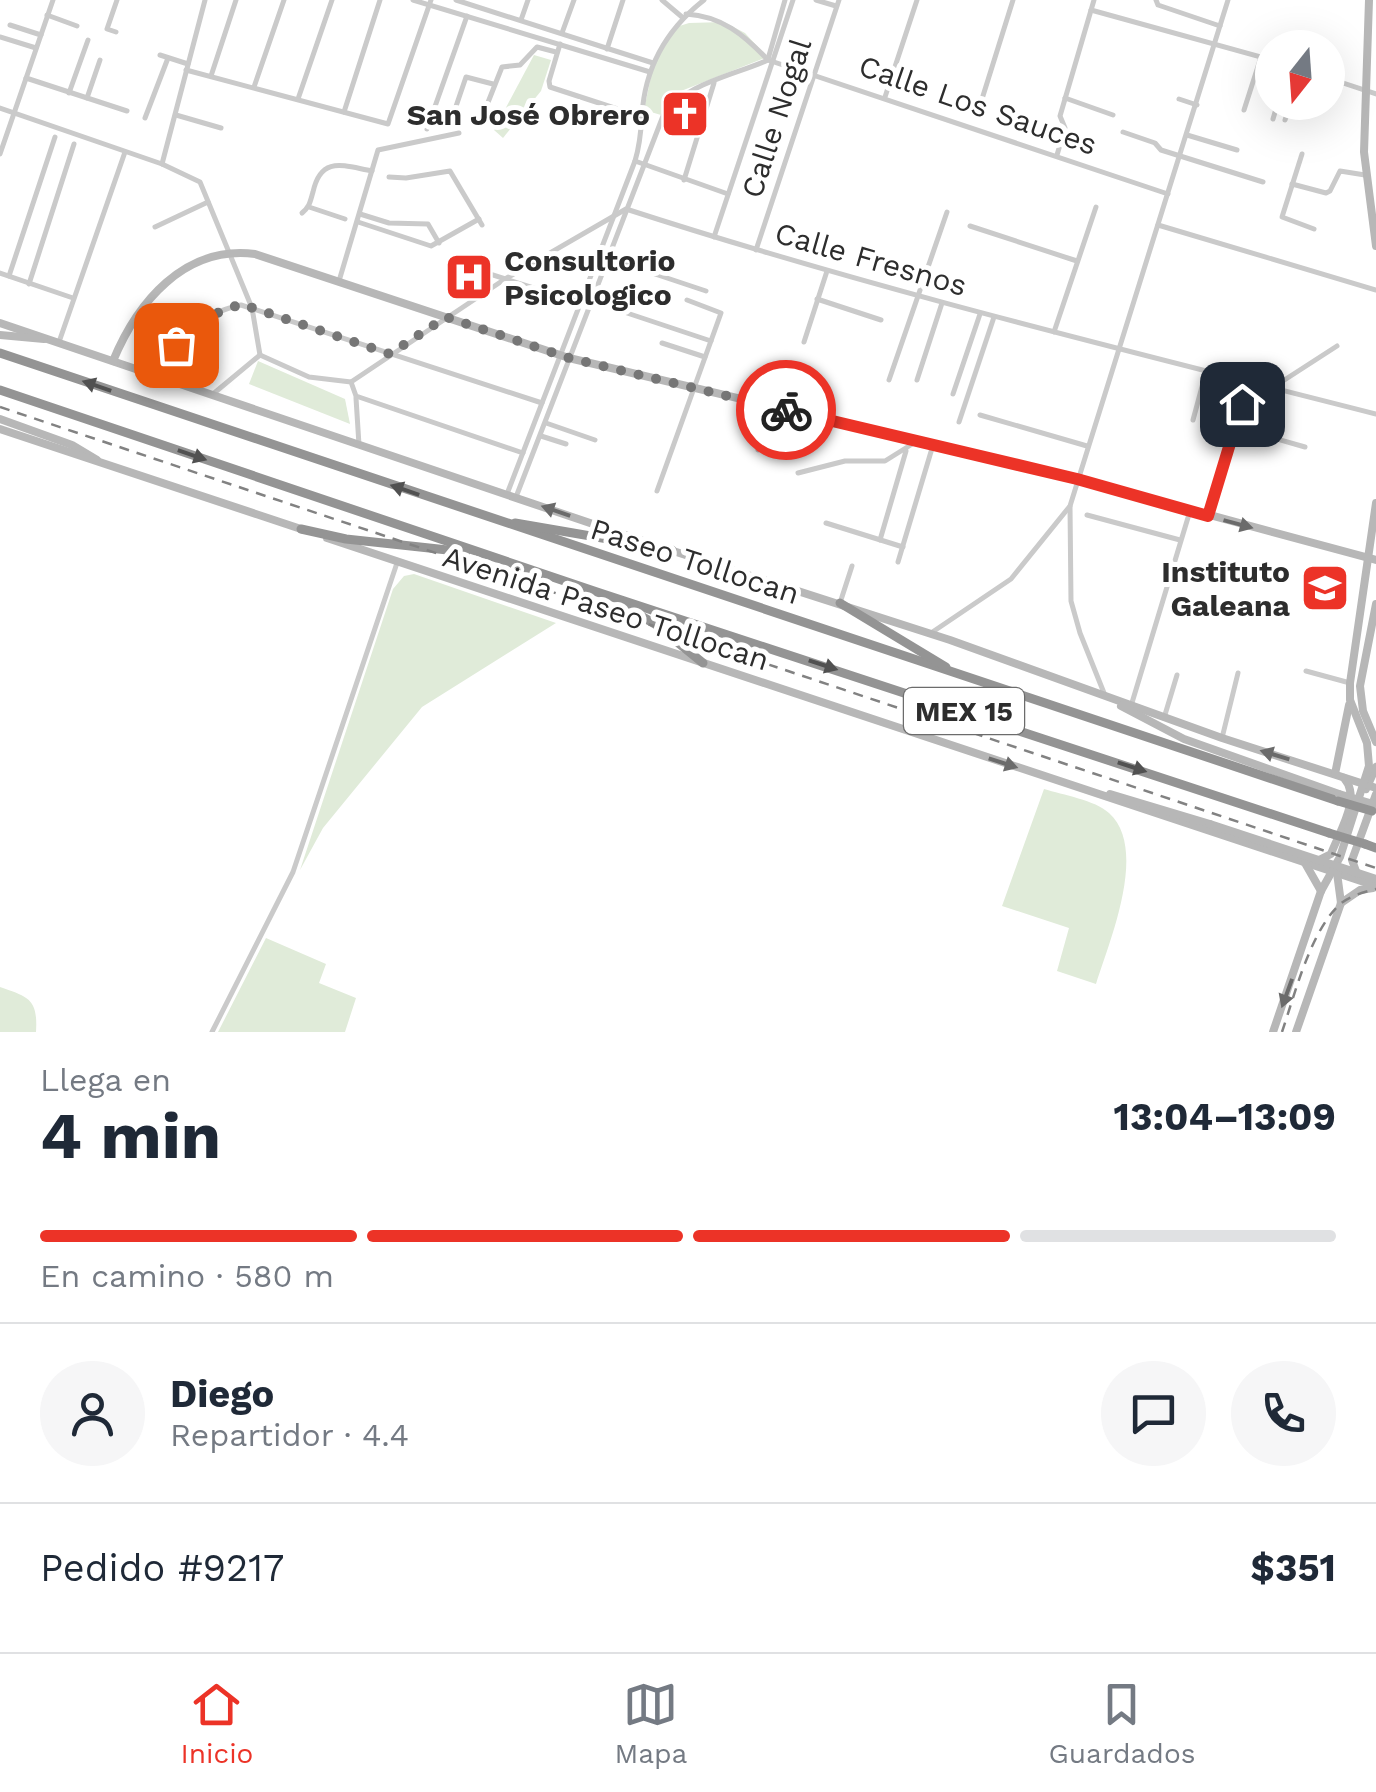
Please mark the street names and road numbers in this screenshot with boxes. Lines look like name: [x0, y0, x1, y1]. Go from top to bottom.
street label: Calle Nogal: [734, 34, 818, 202]
street label: Calle Los Sauces: [854, 48, 1102, 162]
street label: Calle Fresnos: [771, 215, 971, 303]
street label: Paseo Tollocan: [586, 511, 804, 611]
street label: Avenida Paseo Tollocan: [438, 539, 774, 677]
road number: MEX 15: [904, 688, 1024, 734]

